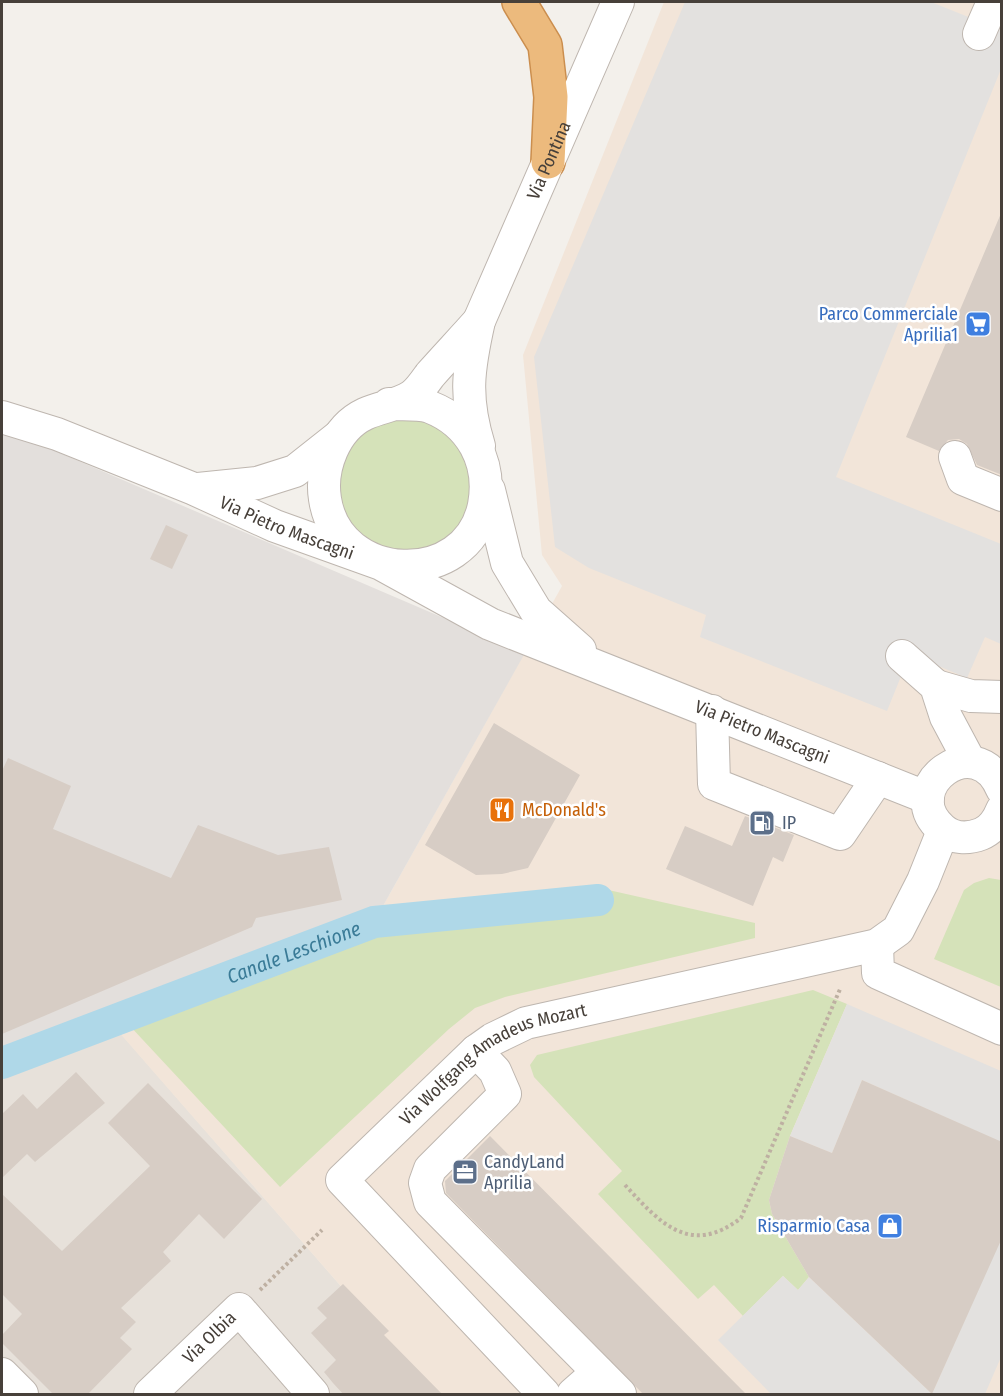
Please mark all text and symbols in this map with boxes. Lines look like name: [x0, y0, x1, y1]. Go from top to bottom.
street label: Via Pontina: [522, 118, 576, 203]
place label: Parco Commerciale Aprilia1: [819, 303, 958, 346]
supermarket icon: Parco Commerciale Aprilia1: [963, 309, 993, 339]
street label: Via Pietro Mascagni: [216, 491, 357, 564]
street label: Via Pietro Mascagni: [692, 695, 833, 769]
restaurant icon: McDonald's: [487, 795, 517, 825]
place label: McDonald's: [522, 799, 606, 821]
fuel station icon: IP: [747, 808, 777, 838]
place label: IP: [782, 812, 796, 834]
water label: Canale Leschione: [224, 916, 364, 989]
street label: Via Wolfgang Amadeus Mozart: [395, 999, 589, 1130]
place label: CandyLand Aprilia: [484, 1151, 565, 1194]
office icon: CandyLand Aprilia: [450, 1157, 480, 1187]
shop icon: Risparmio Casa: [875, 1211, 905, 1241]
place label: Risparmio Casa: [757, 1215, 870, 1237]
street label: Via Olbia: [178, 1307, 241, 1368]

